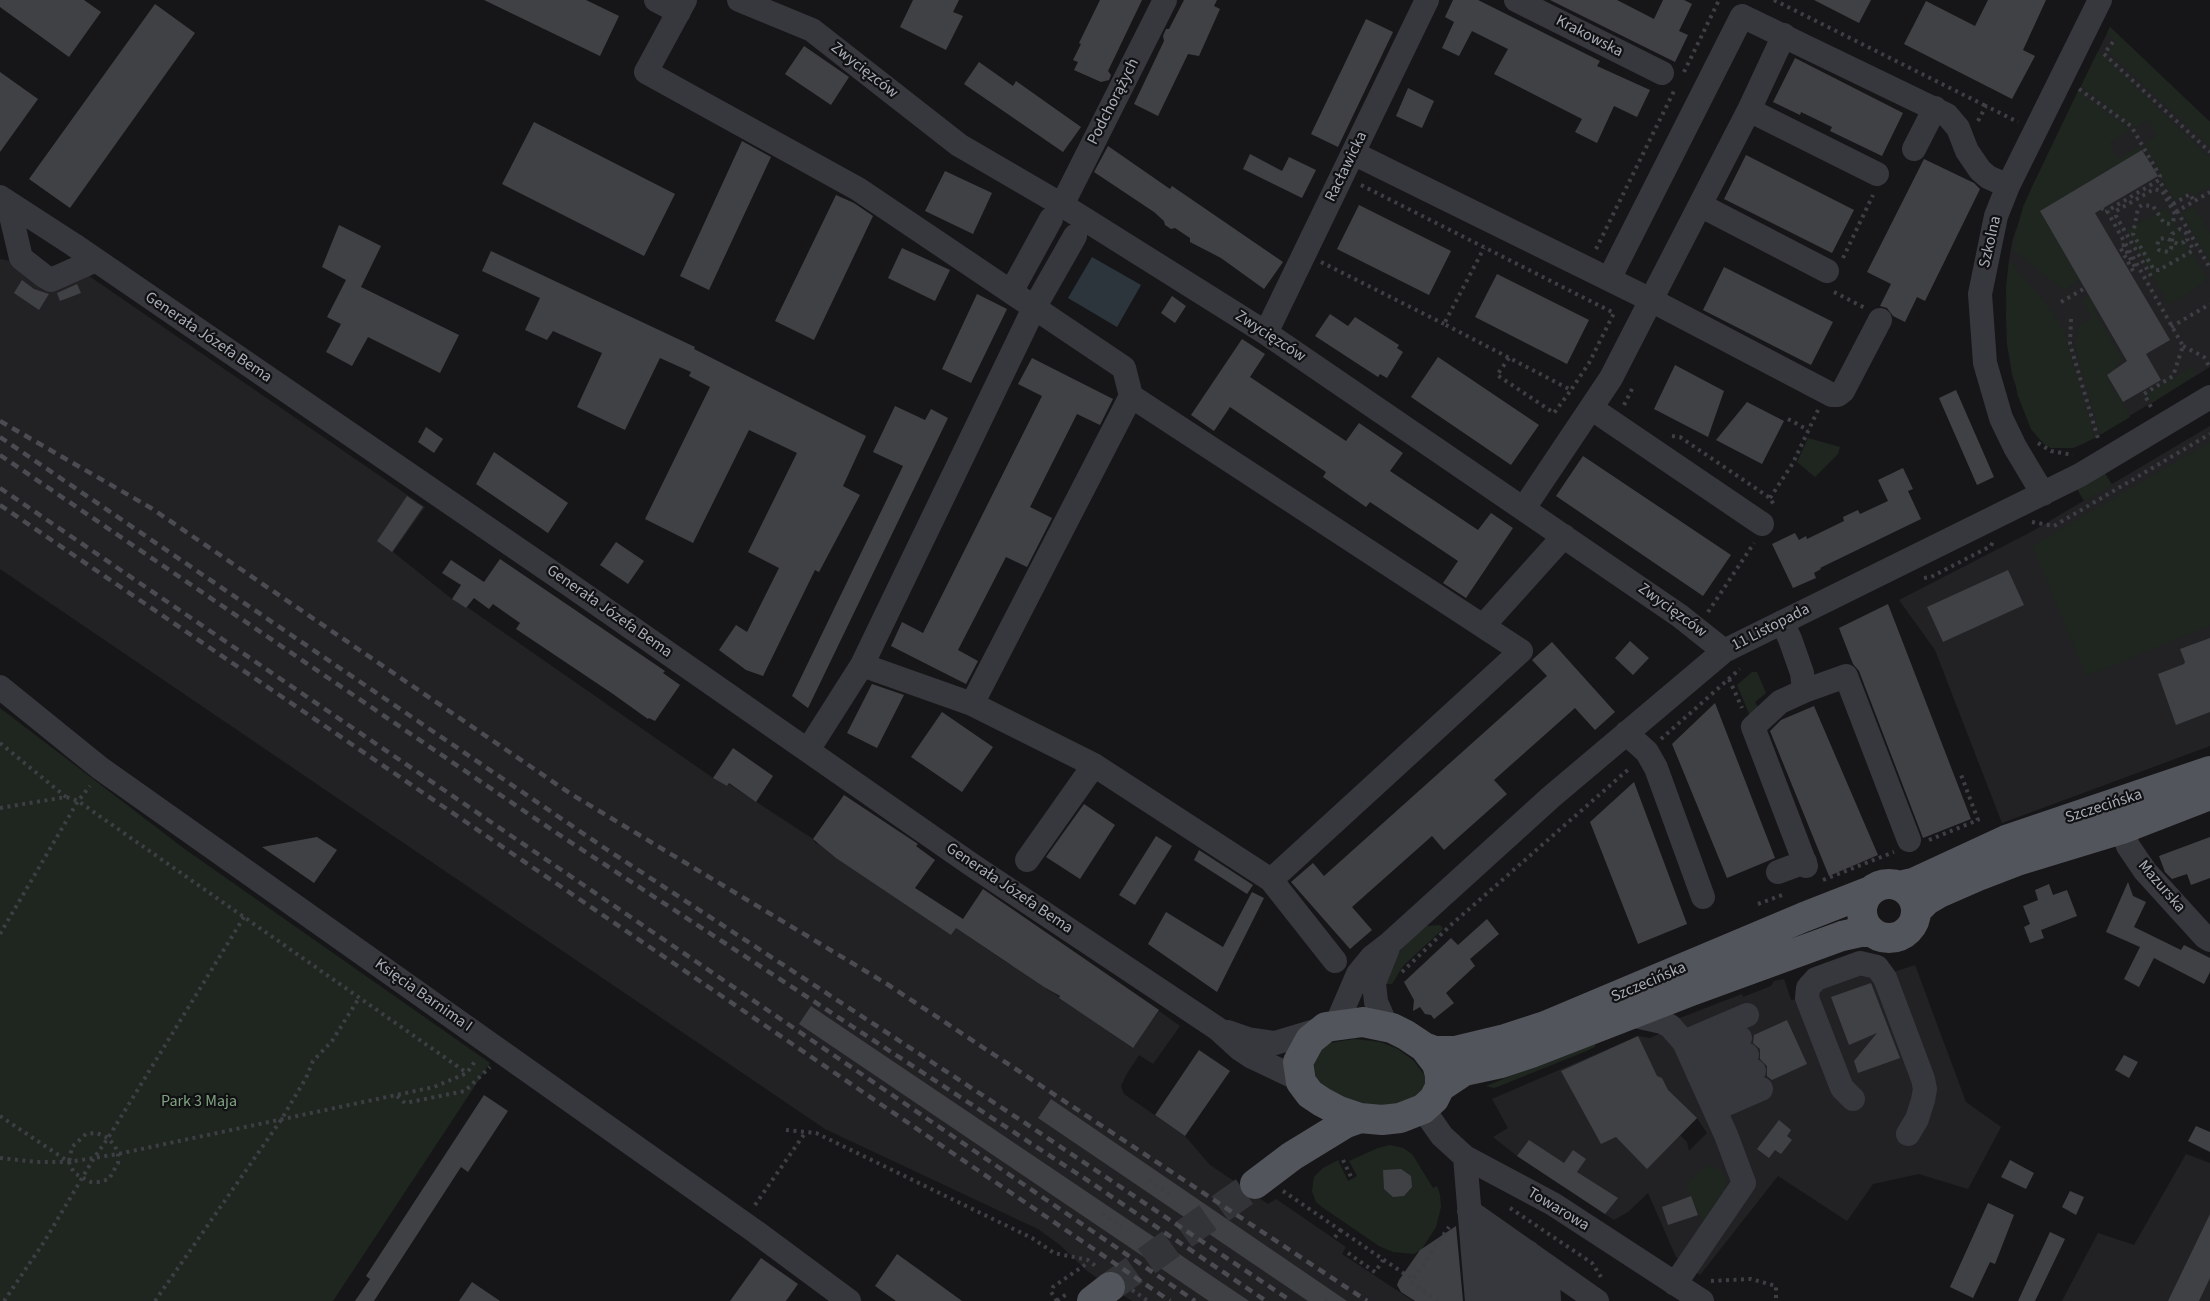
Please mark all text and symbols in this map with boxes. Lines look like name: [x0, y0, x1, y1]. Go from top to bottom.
street label: Krakowska: [1552, 12, 1626, 62]
street label: Zwycięzców: [827, 39, 901, 103]
street label: Podchorążych: [1084, 56, 1144, 148]
street label: Racławicka: [1322, 129, 1372, 205]
street label: Szkolna: [1976, 214, 2006, 270]
street label: Generała Józefa Bema: [141, 288, 275, 388]
street label: Zwycięzców: [1231, 307, 1309, 367]
street label: Generała Józefa Bema: [543, 561, 675, 663]
street label: Zwycięzców: [1634, 580, 1710, 642]
street label: 11 Listopada: [1729, 600, 1813, 656]
street label: Szczecińska: [2063, 786, 2145, 828]
street label: Generała Józefa Bema: [942, 839, 1076, 939]
street label: Mazurska: [2133, 857, 2189, 917]
street label: Księcia Barnima I: [370, 955, 476, 1037]
street label: Szczecińska: [1609, 959, 1689, 1007]
park label: Park 3 Maja: [161, 1092, 237, 1112]
street label: Towarowa: [1524, 1184, 1592, 1236]

